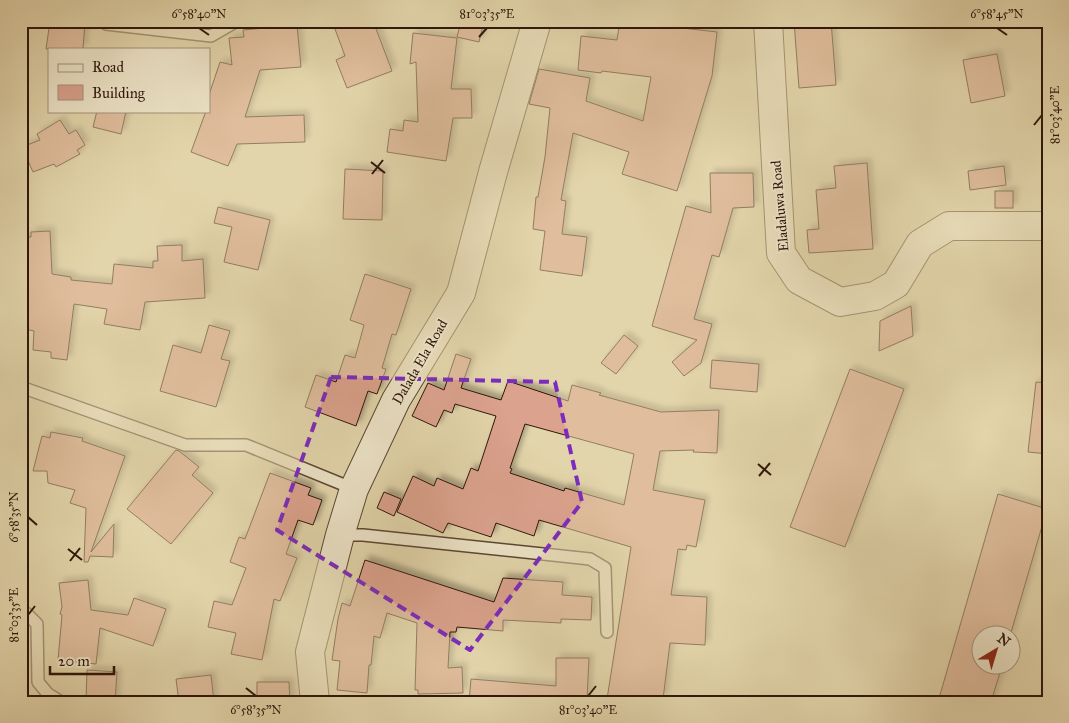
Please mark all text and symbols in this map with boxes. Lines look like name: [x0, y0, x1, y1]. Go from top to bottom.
text: 6°58'40"N: [172, 7, 226, 21]
text: 81°03'35"E: [460, 7, 515, 21]
text: 6°58'45"N: [970, 7, 1024, 21]
legend: [48, 48, 210, 112]
text: Road: [92, 58, 124, 76]
text: Building: [92, 84, 146, 102]
text: 81°03'40"E: [1048, 86, 1062, 144]
street label: Eladaluwa Road: [768, 160, 792, 252]
street label: Dalada Ela Road: [389, 317, 451, 407]
text: 6°58'35"N: [7, 491, 21, 543]
text: 81°03'35"E: [7, 587, 21, 642]
north arrow: [972, 626, 1022, 676]
text: N: [994, 630, 1014, 651]
scale bar: [50, 643, 114, 675]
text: 20 m: [58, 652, 90, 670]
text: 6°58'35"N: [230, 703, 282, 717]
text: 81°03'40"E: [559, 703, 617, 717]

